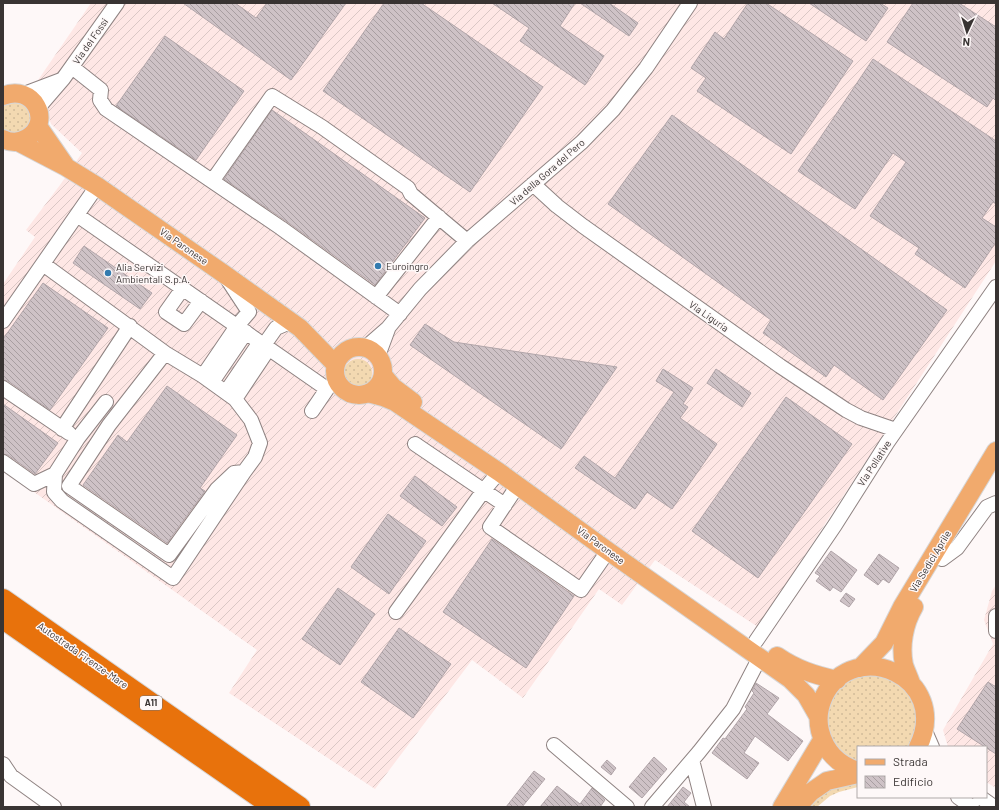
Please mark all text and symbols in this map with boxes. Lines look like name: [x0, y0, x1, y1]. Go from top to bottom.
north arrow: [947, 12, 987, 52]
street label: Via dei Fossi: [70, 16, 110, 66]
text: N: [962, 36, 970, 49]
street label: Via della Gora del Pero: [507, 136, 587, 208]
street label: Via Paronese: [158, 225, 210, 267]
place label: Euroingro: [386, 260, 429, 272]
place label: Alia Servizi Ambientali S.p.A.: [116, 261, 190, 285]
marker: Euroingro: [373, 261, 383, 271]
marker: Alia Servizi Ambientali S.p.A.: [103, 268, 113, 278]
street label: Via Liguria: [687, 298, 731, 334]
street label: Via Pollative: [855, 438, 893, 488]
street label: Via Paronese: [575, 524, 627, 566]
street label: Via Sedici Aprile: [907, 528, 953, 594]
street label: Autostrada Firenze-Mare: [36, 619, 130, 691]
road number: A11: [140, 696, 162, 710]
legend: [857, 746, 987, 798]
text: Strada: [893, 754, 928, 768]
text: Edificio: [893, 774, 933, 788]

